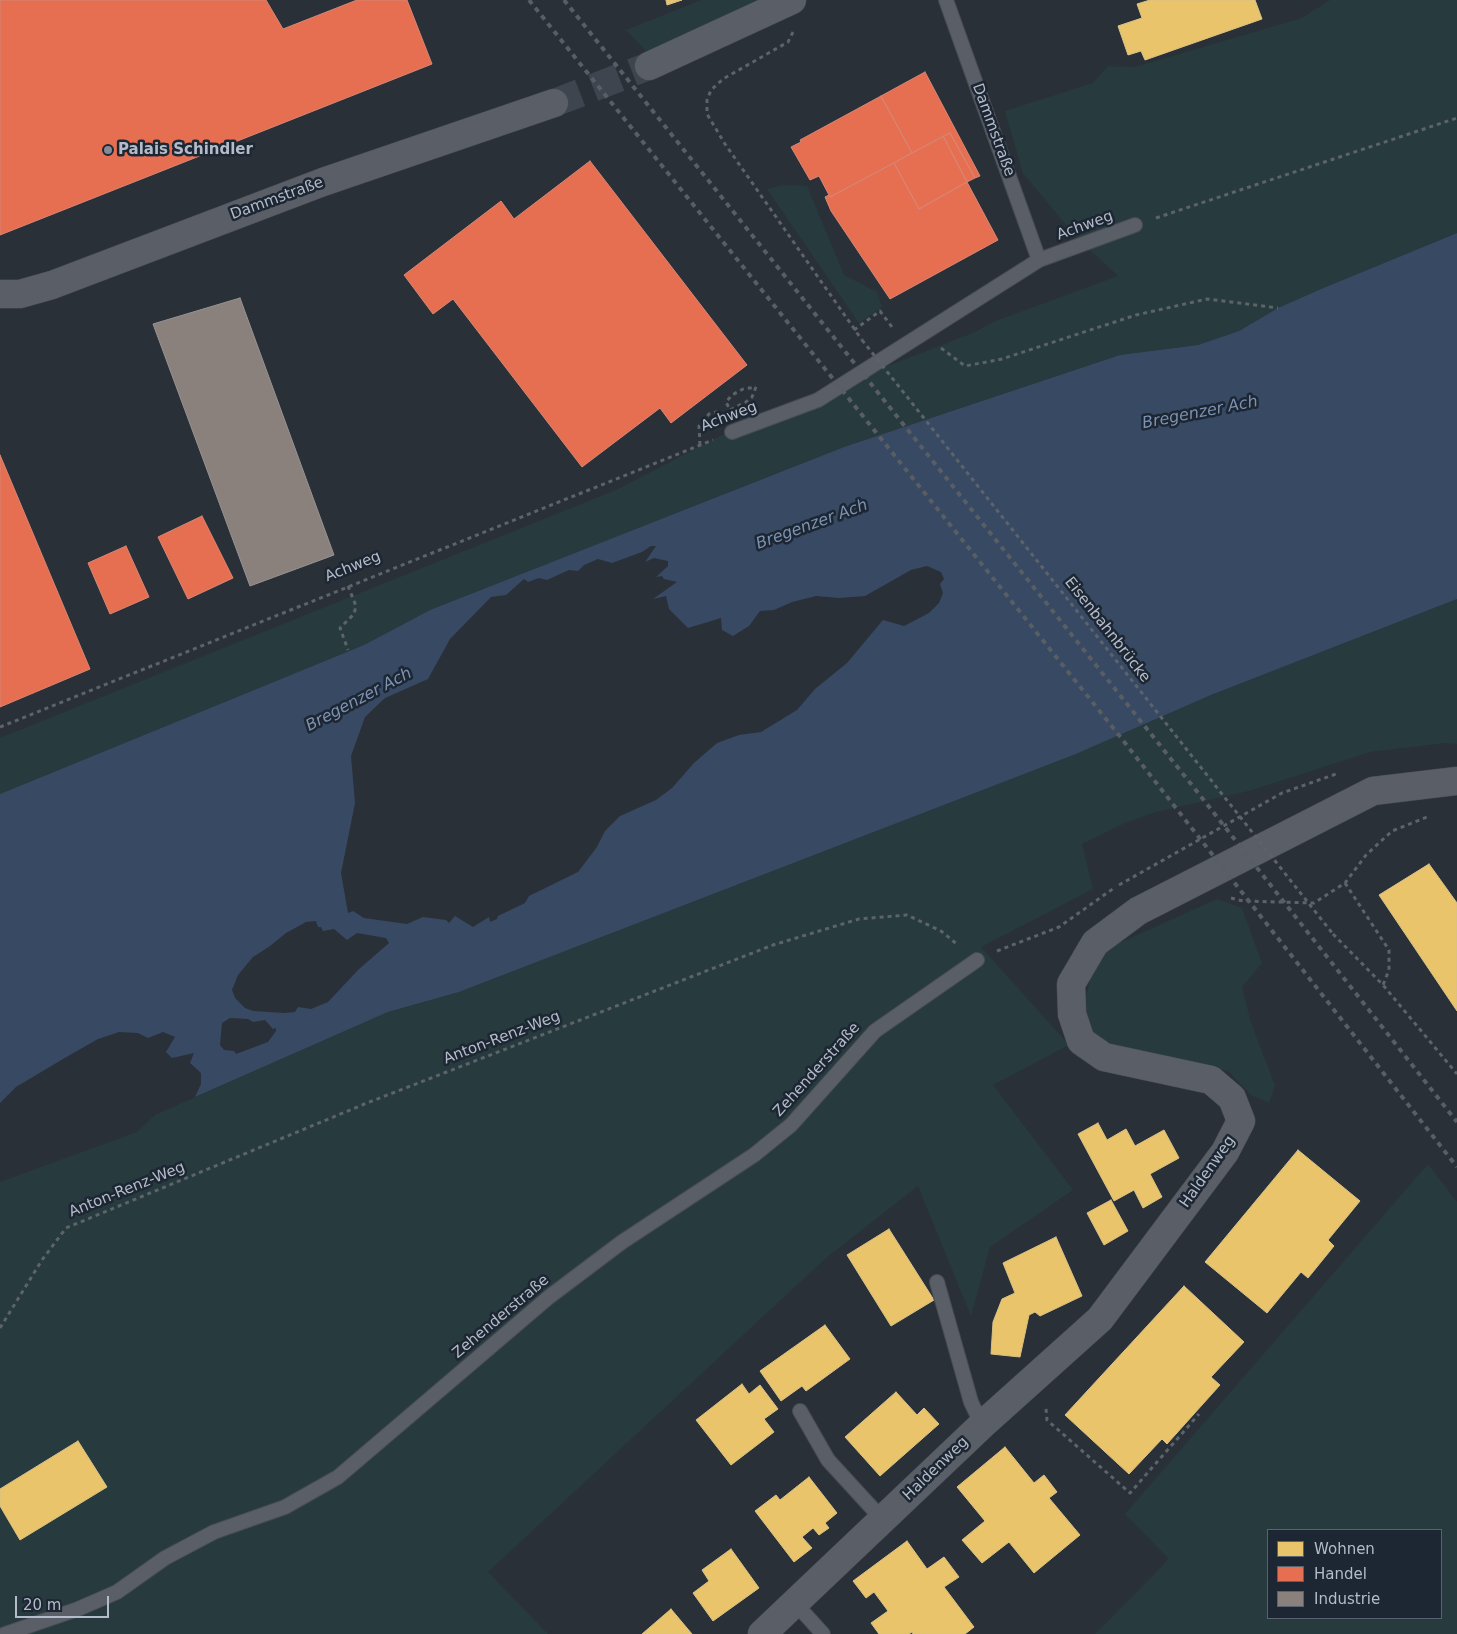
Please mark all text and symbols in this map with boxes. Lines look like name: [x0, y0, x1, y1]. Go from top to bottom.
street label: Dammstraße: [968, 81, 1018, 179]
place label: Palais Schindler: [118, 141, 253, 159]
marker: Palais Schindler: [102, 144, 114, 156]
street label: Dammstraße: [228, 174, 326, 224]
street label: Achweg: [1054, 207, 1116, 245]
water label: Bregenzer Ach: [1141, 392, 1259, 434]
street label: Achweg: [698, 398, 760, 436]
water label: Bregenzer Ach: [754, 496, 870, 554]
street label: Achweg: [322, 548, 384, 586]
street label: Eisenbahnbrücke: [1060, 574, 1154, 686]
water label: Bregenzer Ach: [303, 664, 415, 736]
street label: Anton-Renz-Weg: [441, 1007, 563, 1069]
street label: Zehenderstraße: [770, 1019, 864, 1121]
street label: Haldenweg: [1177, 1132, 1239, 1212]
street label: Anton-Renz-Weg: [66, 1159, 188, 1221]
street label: Zehenderstraße: [449, 1271, 553, 1363]
street label: Haldenweg: [900, 1433, 972, 1505]
legend: [1267, 1529, 1442, 1619]
text: Wohnen: [1314, 1540, 1375, 1558]
text: Handel: [1314, 1565, 1367, 1583]
scale bar: [18, 1586, 111, 1618]
text: Industrie: [1314, 1590, 1380, 1608]
text: 20 m: [23, 1596, 61, 1614]

